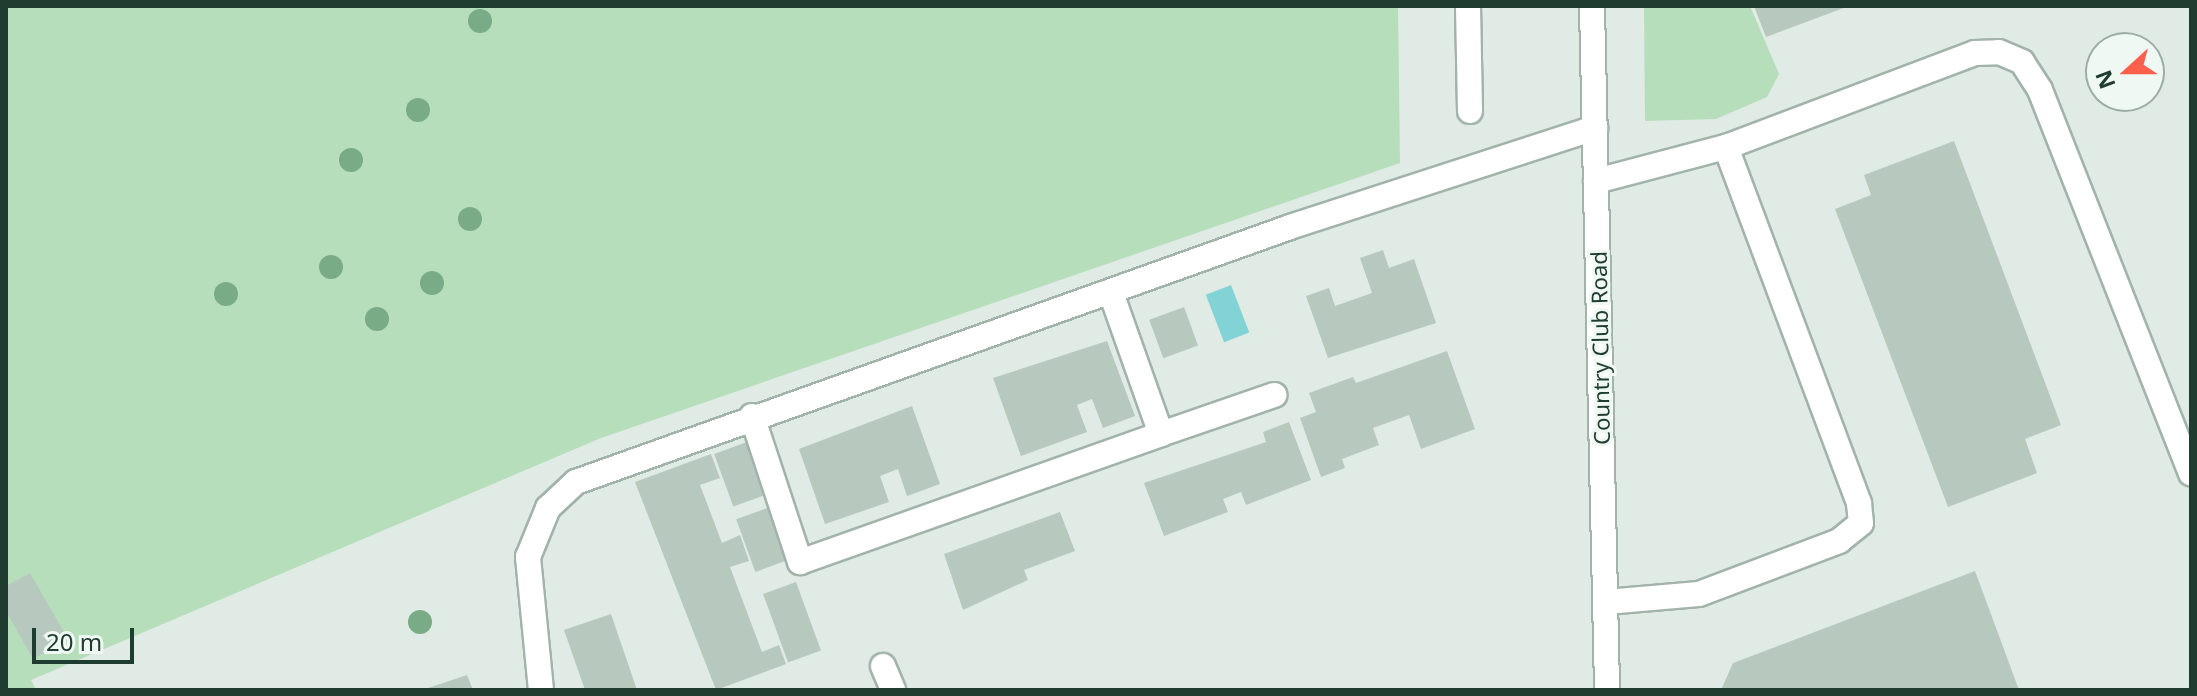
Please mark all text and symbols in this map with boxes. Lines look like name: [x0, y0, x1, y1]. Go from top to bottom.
north arrow: [2085, 32, 2165, 112]
text: N: [2087, 66, 2122, 94]
street label: Country Club Road: [1585, 251, 1615, 445]
scale bar: [36, 612, 138, 662]
text: 20 m: [46, 625, 102, 658]

